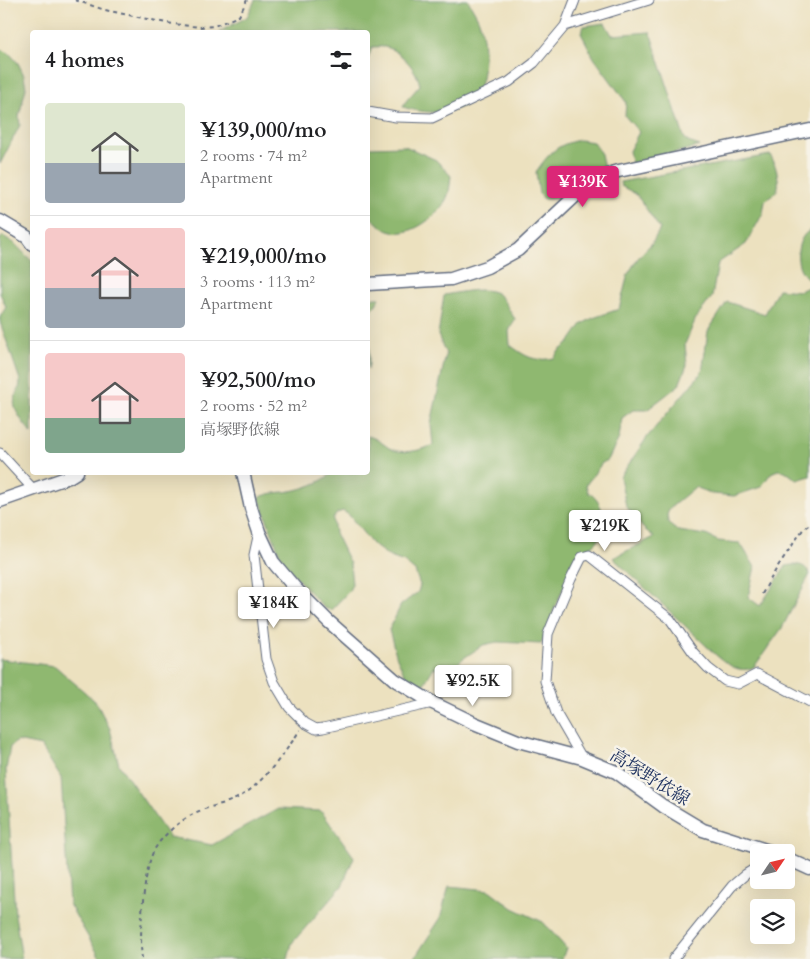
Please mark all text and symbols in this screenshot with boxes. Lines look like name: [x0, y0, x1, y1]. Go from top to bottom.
text: 4 homes: [45, 46, 124, 75]
icon: filters: [327, 46, 355, 74]
text: ¥139,000/mo: [200, 116, 326, 145]
icon: home: [85, 123, 145, 183]
text: 2 rooms · 74 m²: [200, 145, 307, 167]
pin: ¥139K: [548, 166, 618, 208]
text: Apartment: [200, 167, 273, 189]
text: ¥139K: [558, 171, 608, 193]
text: ¥219,000/mo: [200, 242, 326, 271]
icon: home: [85, 248, 145, 308]
text: 3 rooms · 113 m²: [200, 271, 315, 293]
text: Apartment: [200, 293, 273, 315]
text: ¥92,500/mo: [200, 366, 316, 395]
icon: home: [85, 373, 145, 433]
text: 2 rooms · 52 m²: [200, 395, 307, 417]
text: 高塚野依線: [200, 419, 280, 441]
pin: ¥219K: [570, 510, 640, 552]
text: ¥219K: [580, 515, 630, 537]
pin: ¥184K: [239, 586, 309, 629]
text: ¥184K: [249, 592, 299, 614]
pin: ¥92.5K: [432, 664, 514, 707]
text: ¥92.5K: [446, 670, 500, 692]
street label: 高塚野依線: [605, 743, 695, 812]
north arrow: [750, 844, 795, 889]
map controls: [750, 844, 795, 944]
button: layers: [750, 899, 795, 944]

